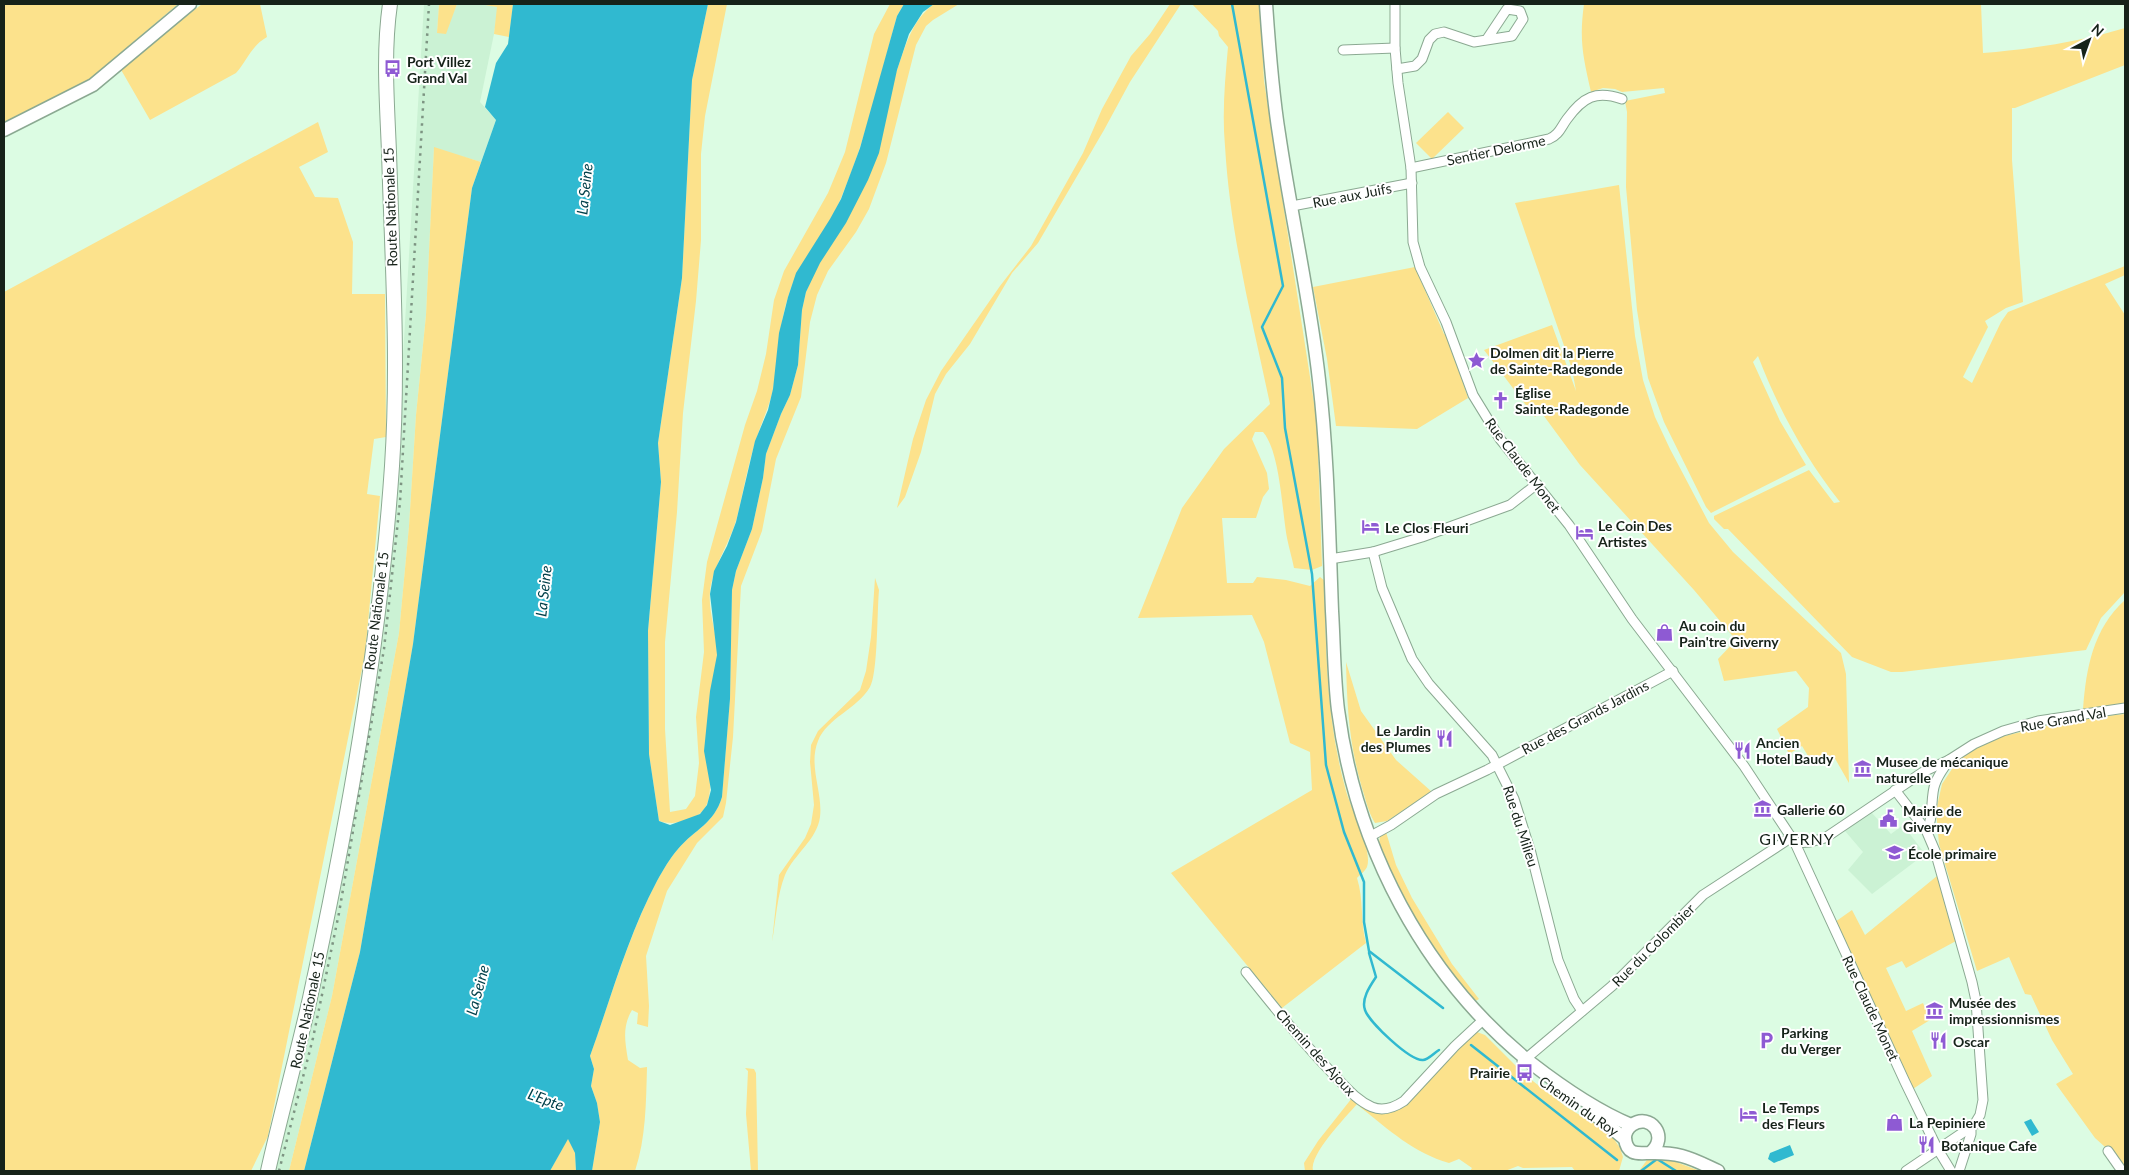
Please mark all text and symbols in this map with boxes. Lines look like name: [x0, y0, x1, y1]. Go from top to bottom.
north arrow: [2064, 15, 2114, 65]
text: N: [2088, 20, 2108, 40]
place label: Port Villez Grand Val: [407, 53, 471, 86]
bus stop icon: Port Villez Grand Val: [383, 59, 403, 79]
street label: Sentier Delorme: [1445, 131, 1547, 169]
street label: Route Nationale 15: [379, 147, 401, 267]
water label: La Seine: [572, 163, 596, 215]
street label: Rue aux Juifs: [1311, 179, 1393, 211]
place label: Dolmen dit la Pierre de Sainte-Radegonde: [1490, 344, 1623, 377]
place icon: Dolmen dit la Pierre de Sainte-Radegonde: [1466, 350, 1486, 370]
place label: Église Sainte-Radegonde: [1515, 384, 1629, 417]
church icon: Église Sainte-Radegonde: [1491, 390, 1511, 410]
street label: Rue Claude Monet: [1482, 414, 1564, 516]
hotel icon: Le Clos Fleuri: [1361, 517, 1381, 537]
place label: Le Coin Des Artistes: [1597, 517, 1672, 550]
place label: Le Clos Fleuri: [1385, 519, 1469, 536]
hotel icon: Le Coin Des Artistes: [1574, 523, 1594, 543]
street label: Route Nationale 15: [360, 551, 392, 671]
water label: La Seine: [531, 565, 555, 617]
place label: Au coin du Pain'tre Giverny: [1678, 617, 1779, 650]
shop icon: Au coin du Pain'tre Giverny: [1655, 623, 1675, 643]
street label: Rue des Grands Jardins: [1518, 676, 1652, 758]
street label: Rue Grand Val: [2019, 703, 2107, 735]
place label: Le Jardin des Plumes: [1361, 722, 1431, 755]
restaurant icon: Le Jardin des Plumes: [1435, 728, 1455, 748]
place label: Ancien Hotel Baudy: [1755, 734, 1834, 767]
restaurant icon: Ancien Hotel Baudy: [1732, 740, 1752, 760]
place label: Musee de mécanique naturelle: [1876, 753, 2009, 786]
museum icon: Musee de mécanique naturelle: [1852, 759, 1872, 779]
street label: Rue du Milieu: [1500, 783, 1542, 869]
museum icon: Gallerie 60: [1753, 799, 1773, 819]
place label: Gallerie 60: [1777, 801, 1845, 818]
place label: Mairie de Giverny: [1903, 802, 1962, 835]
public building icon: Mairie de Giverny: [1879, 808, 1899, 828]
district label: GIVERNY: [1759, 829, 1835, 848]
school or university icon: École primaire: [1884, 843, 1904, 863]
place label: École primaire: [1908, 845, 1997, 862]
street label: Rue du Colombier: [1608, 900, 1698, 990]
street label: Route Nationale 15: [286, 950, 328, 1070]
street label: Rue Claude Monet: [1839, 953, 1903, 1063]
water label: La Seine: [462, 963, 492, 1017]
place label: Musée des impressionnismes: [1949, 994, 2060, 1027]
museum icon: Musée des impressionnismes: [1925, 1000, 1945, 1020]
street label: Chemin des Ajoux: [1273, 1005, 1359, 1099]
place label: Parking du Verger: [1781, 1024, 1842, 1057]
parking icon: Parking du Verger: [1757, 1030, 1777, 1050]
restaurant icon: Oscar: [1929, 1031, 1949, 1051]
place label: Oscar: [1953, 1033, 1990, 1050]
bus stop icon: Prairie: [1514, 1062, 1534, 1082]
place label: Prairie: [1469, 1064, 1511, 1081]
street label: Chemin du Roy: [1536, 1072, 1623, 1140]
water label: L'Epte: [526, 1084, 566, 1114]
place label: Le Temps des Fleurs: [1762, 1099, 1825, 1132]
hotel icon: Le Temps des Fleurs: [1738, 1105, 1758, 1125]
shop icon: La Pepiniere: [1885, 1112, 1905, 1132]
place label: La Pepiniere: [1909, 1114, 1986, 1131]
restaurant icon: Botanique Cafe: [1917, 1135, 1937, 1155]
place label: Botanique Cafe: [1941, 1137, 2038, 1154]

